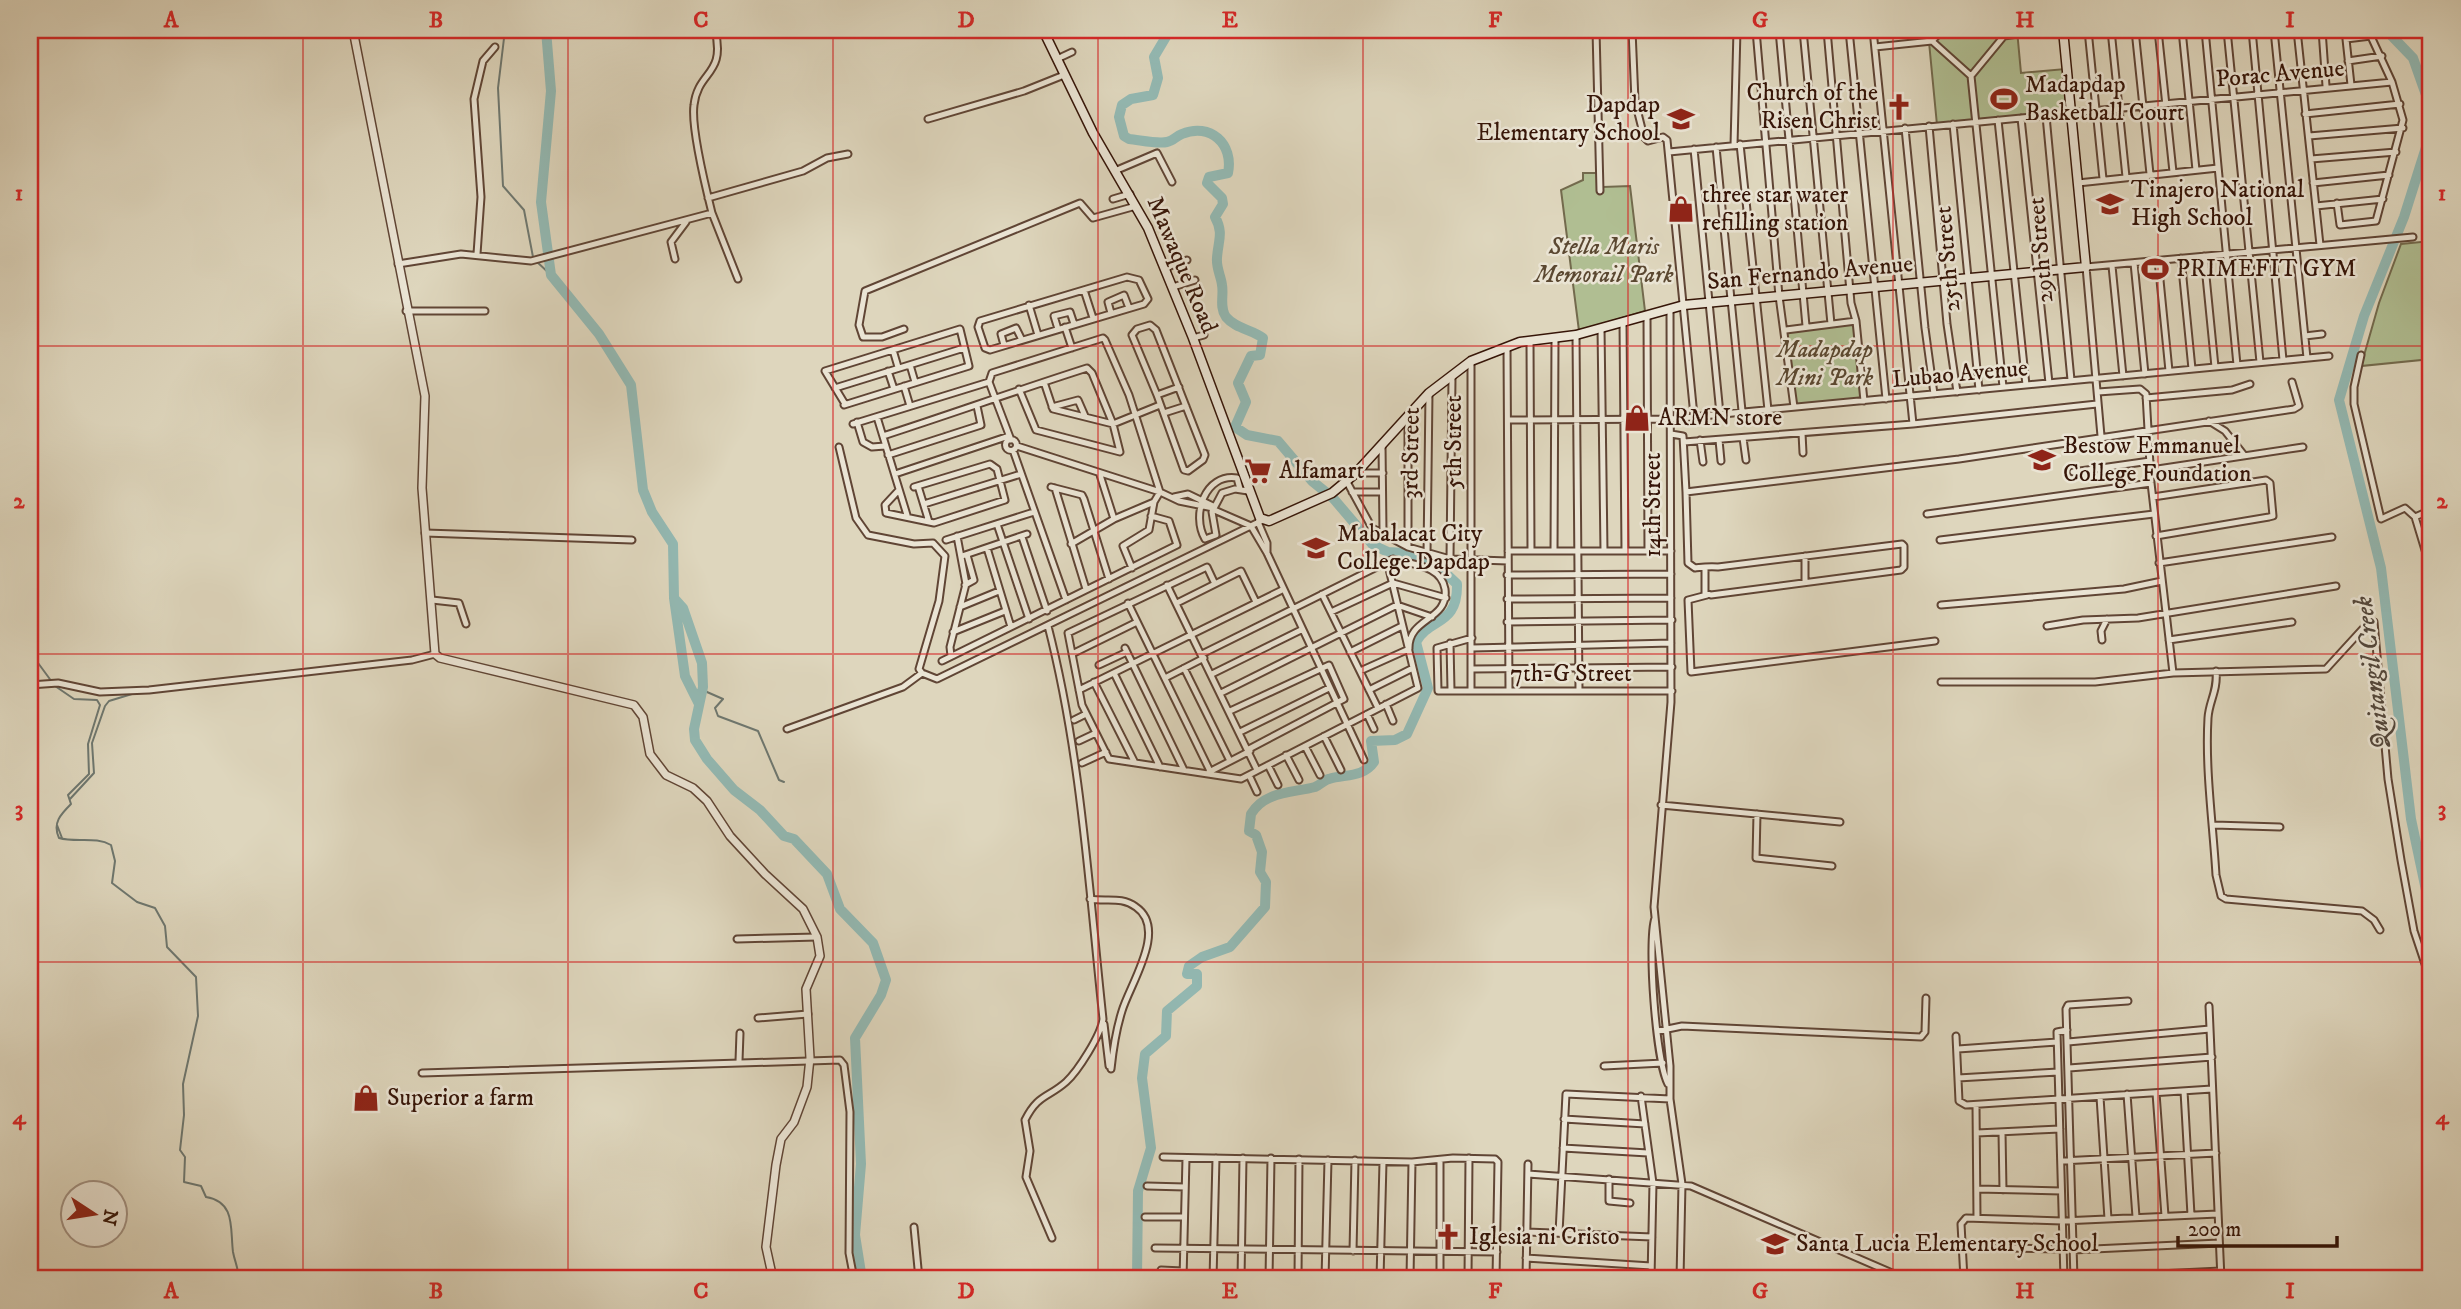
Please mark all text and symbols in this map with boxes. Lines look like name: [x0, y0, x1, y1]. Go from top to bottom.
text: A: [163, 6, 180, 35]
text: B: [429, 6, 443, 35]
text: C: [693, 6, 709, 35]
text: D: [957, 6, 975, 35]
text: E: [1222, 6, 1238, 35]
text: F: [1488, 6, 1503, 35]
text: G: [1752, 6, 1768, 35]
text: H: [2015, 6, 2035, 35]
text: I: [2285, 6, 2295, 35]
street label: Porac Avenue: [2214, 53, 2346, 95]
place label: Madapdap Basketball Court: [2025, 70, 2185, 128]
place label: Church of the Risen Christ: [1747, 78, 1878, 136]
sports icon: Madapdap Basketball Court: [1989, 84, 2019, 114]
place label: Dapdap Elementary School: [1476, 90, 1661, 148]
church icon: Church of the Risen Christ: [1884, 92, 1914, 122]
school or university icon: Dapdap Elementary School: [1666, 104, 1696, 134]
place label: Tinajero National High School: [2131, 175, 2305, 233]
text: 1: [15, 179, 23, 208]
text: 1: [2438, 179, 2446, 208]
place label: three star water refilling station: [1702, 180, 1849, 238]
school or university icon: Tinajero National High School: [2095, 189, 2125, 219]
street label: Mawaque Road: [1140, 192, 1224, 338]
shop icon: three star water refilling station: [1666, 194, 1696, 224]
street label: 29th Street: [2021, 196, 2061, 304]
street label: 25th Street: [1928, 205, 1968, 313]
park label: Stella Maris Memorail Park: [1532, 232, 1674, 290]
street label: San Fernando Avenue: [1706, 249, 1914, 297]
sports icon: PRIMEFIT GYM: [2140, 254, 2170, 284]
place label: PRIMEFIT GYM: [2176, 254, 2356, 284]
park label: Madapdap Mini Park: [1775, 335, 1873, 393]
street label: Lubao Avenue: [1891, 353, 2029, 395]
street label: 5th Street: [1439, 395, 1469, 489]
shop icon: ARMN store: [1622, 403, 1652, 433]
place label: ARMN store: [1658, 403, 1782, 433]
street label: 3rd Street: [1395, 407, 1427, 499]
place label: Bestow Emmanuel College Foundation: [2063, 431, 2252, 489]
school or university icon: Bestow Emmanuel College Foundation: [2027, 445, 2057, 475]
street label: 14th Street: [1638, 452, 1668, 557]
supermarket icon: Alfamart: [1243, 456, 1273, 486]
place label: Alfamart: [1279, 456, 1364, 486]
text: 2: [13, 487, 25, 516]
text: 2: [2436, 487, 2448, 516]
place label: Mabalacat City College Dapdap: [1337, 519, 1490, 577]
school or university icon: Mabalacat City College Dapdap: [1301, 533, 1331, 563]
water label: Quitangil Creek: [2347, 594, 2399, 752]
street label: 7th-G Street: [1510, 659, 1632, 689]
text: 3: [15, 795, 23, 824]
text: 3: [2438, 795, 2446, 824]
shop icon: Superior a farm: [351, 1083, 381, 1113]
place label: Superior a farm: [387, 1083, 534, 1113]
text: 4: [12, 1103, 27, 1132]
text: 4: [2435, 1103, 2450, 1132]
north arrow: [60, 1180, 130, 1250]
scale bar: [2178, 1204, 2337, 1248]
text: N: [96, 1207, 122, 1228]
text: 200 m: [2188, 1217, 2241, 1243]
church icon: Iglesia ni Cristo: [1433, 1222, 1463, 1252]
place label: Iglesia ni Cristo: [1469, 1222, 1619, 1252]
school or university icon: Santa Lucia Elementary School: [1760, 1229, 1790, 1259]
place label: Santa Lucia Elementary School: [1796, 1229, 2099, 1259]
text: A: [163, 1277, 180, 1306]
text: B: [429, 1277, 443, 1306]
text: C: [693, 1277, 709, 1306]
text: D: [957, 1277, 975, 1306]
text: E: [1222, 1277, 1238, 1306]
text: F: [1488, 1277, 1503, 1306]
text: G: [1752, 1277, 1768, 1306]
text: H: [2015, 1277, 2035, 1306]
text: I: [2285, 1277, 2295, 1306]

